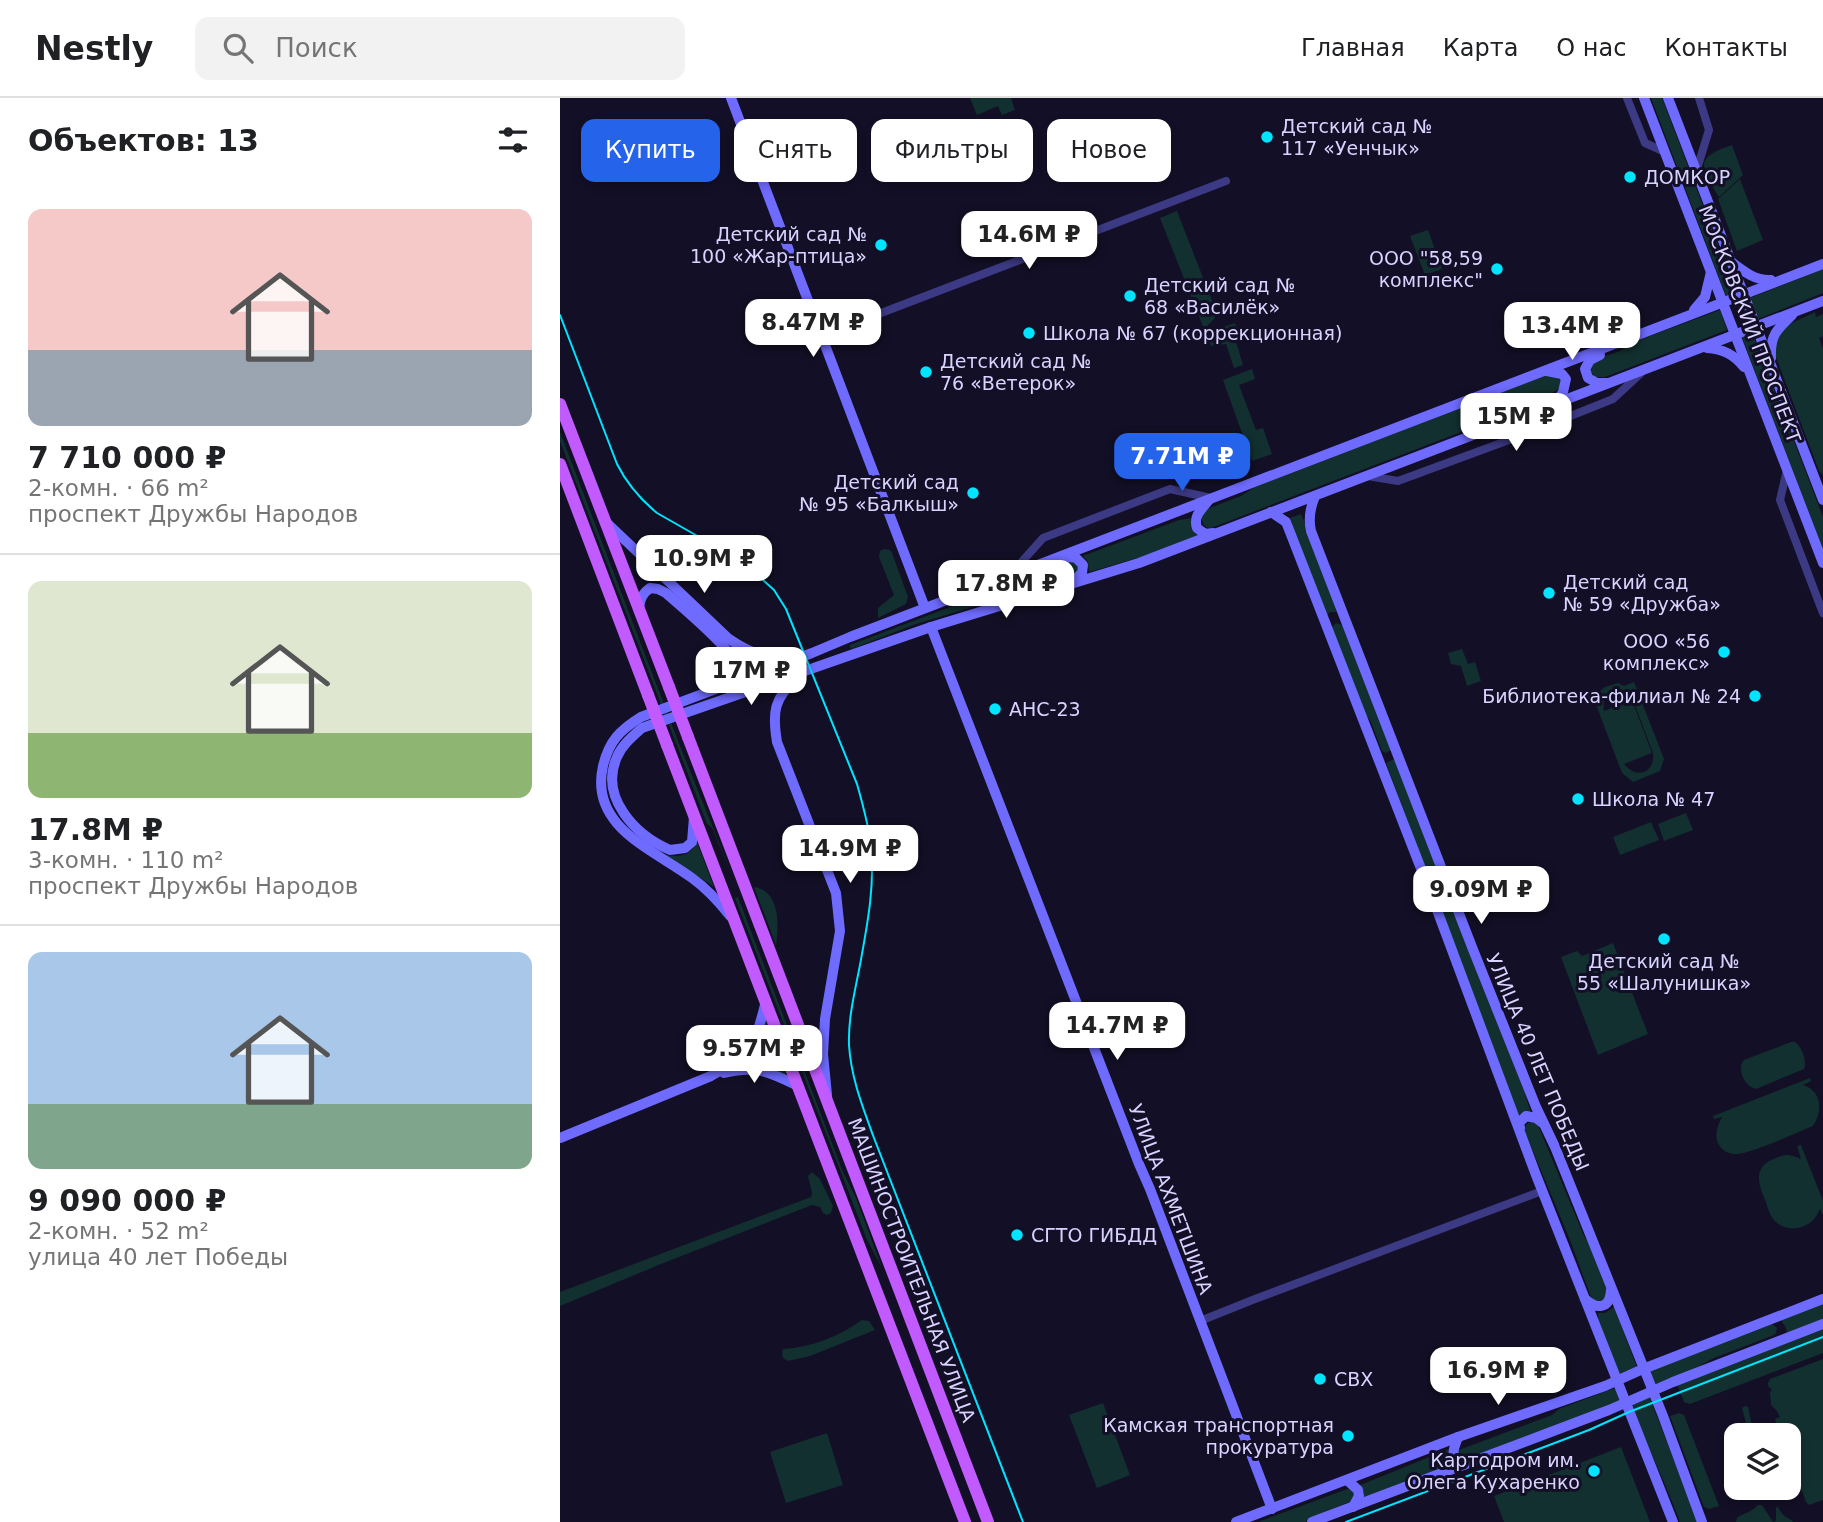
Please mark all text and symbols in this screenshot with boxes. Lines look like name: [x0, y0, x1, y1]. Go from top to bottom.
search box: [195, 17, 685, 80]
text: Nestly: [35, 29, 153, 68]
icon: search: [219, 29, 257, 67]
text: Поиск: [275, 33, 358, 63]
text: Главная: [1301, 34, 1405, 62]
text: Карта: [1443, 34, 1518, 62]
text: О нас: [1556, 34, 1626, 62]
text: Контакты: [1664, 34, 1788, 62]
place label: Детский сад № 117 «Уенчык»: [1281, 115, 1432, 159]
chip: Купить: [581, 119, 720, 182]
chip: Снять: [734, 119, 857, 182]
chip: Фильтры: [871, 119, 1033, 182]
chip: Новое: [1047, 119, 1171, 182]
icon: filters: [494, 121, 532, 159]
text: Объектов: 13: [28, 123, 259, 158]
marker: Детский сад № 117 «Уенчык»: [1259, 129, 1275, 145]
place label: ДОМКОР: [1644, 166, 1730, 188]
marker: ДОМКОР: [1622, 169, 1638, 185]
street label: МОСКОВСКИЙ ПРОСПЕКТ: [1694, 202, 1806, 446]
pin: 14.6M ₽: [964, 212, 1094, 271]
text: 14.6M ₽: [977, 221, 1081, 247]
place label: Детский сад № 100 «Жар-птица»: [690, 223, 867, 267]
marker: Детский сад № 100 «Жар-птица»: [873, 237, 889, 253]
place label: ООО "58,59 комплекс": [1369, 247, 1483, 291]
icon: home: [217, 254, 343, 380]
marker: ООО "58,59 комплекс": [1489, 261, 1505, 277]
place label: Детский сад № 68 «Василёк»: [1144, 274, 1295, 318]
marker: Детский сад № 68 «Василёк»: [1122, 288, 1138, 304]
pin: 8.47M ₽: [748, 300, 878, 359]
pin: 13.4M ₽: [1507, 302, 1637, 362]
text: 8.47M ₽: [761, 309, 865, 335]
text: 13.4M ₽: [1520, 312, 1624, 338]
place label: Школа № 67 (коррекционная): [1043, 322, 1342, 344]
marker: Школа № 67 (коррекционная): [1021, 325, 1037, 341]
place label: Детский сад № 76 «Ветерок»: [940, 350, 1091, 394]
marker: Детский сад № 76 «Ветерок»: [918, 364, 934, 380]
pin: 15M ₽: [1467, 394, 1565, 453]
text: 15M ₽: [1477, 403, 1555, 429]
pin: 7.71M ₽: [1117, 434, 1247, 493]
text: 7 710 000 ₽: [28, 440, 226, 475]
text: 7.71M ₽: [1130, 443, 1234, 469]
place label: Детский сад № 95 «Балкыш»: [799, 471, 959, 515]
text: 2-комн. · 66 m²: [28, 475, 209, 501]
marker: Детский сад № 95 «Балкыш»: [965, 485, 981, 501]
text: проспект Дружбы Народов: [28, 501, 358, 527]
pin: 10.9M ₽: [639, 536, 769, 595]
text: 10.9M ₽: [652, 545, 756, 571]
pin: 17.8M ₽: [941, 560, 1071, 620]
text: 17.8M ₽: [954, 570, 1058, 596]
place label: Детский сад № 59 «Дружба»: [1563, 571, 1721, 615]
marker: Детский сад № 59 «Дружба»: [1541, 585, 1557, 601]
icon: home: [217, 626, 343, 752]
place label: ООО «56 комплекс»: [1603, 630, 1710, 674]
marker: ООО «56 комплекс»: [1716, 644, 1732, 660]
pin: 17M ₽: [702, 648, 800, 707]
text: 17M ₽: [712, 657, 790, 683]
place label: Библиотека-филиал № 24: [1482, 685, 1741, 707]
marker: Библиотека-филиал № 24: [1747, 688, 1763, 704]
place label: АНС-23: [1009, 698, 1081, 720]
marker: АНС-23: [987, 701, 1003, 717]
place label: Школа № 47: [1592, 788, 1715, 810]
marker: Школа № 47: [1570, 791, 1586, 807]
text: 17.8M ₽: [28, 812, 163, 847]
pin: 14.9M ₽: [785, 826, 915, 885]
text: 14.9M ₽: [798, 835, 902, 861]
text: 3-комн. · 110 m²: [28, 847, 223, 873]
pin: 9.09M ₽: [1416, 866, 1546, 926]
text: проспект Дружбы Народов: [28, 873, 358, 899]
text: 9.09M ₽: [1429, 876, 1533, 902]
marker: Детский сад № 55 «Шалунишка»: [1656, 931, 1672, 947]
street label: УЛИЦА 40 ЛЕТ ПОБЕДЫ: [1482, 950, 1594, 1174]
place label: Детский сад № 55 «Шалунишка»: [1577, 950, 1751, 994]
icon: home: [217, 997, 343, 1123]
pin: 14.7M ₽: [1052, 1002, 1182, 1062]
text: 14.7M ₽: [1065, 1012, 1169, 1038]
pin: 9.57M ₽: [689, 1026, 819, 1085]
text: 9.57M ₽: [702, 1035, 806, 1061]
street label: УЛИЦА АХМЕТШИНА: [1125, 1101, 1217, 1297]
street label: МАШИНОСТРОИТЕЛЬНАЯ УЛИЦА: [844, 1115, 980, 1425]
text: 9 090 000 ₽: [28, 1183, 226, 1218]
text: 2-комн. · 52 m²: [28, 1218, 209, 1244]
place label: СГТО ГИБДД: [1031, 1224, 1157, 1246]
marker: СГТО ГИБДД: [1009, 1227, 1025, 1243]
text: улица 40 лет Победы: [28, 1244, 288, 1270]
pin: 16.9M ₽: [1433, 1348, 1563, 1407]
text: 16.9M ₽: [1446, 1357, 1550, 1383]
place label: СВХ: [1334, 1368, 1373, 1390]
marker: СВХ: [1312, 1371, 1328, 1387]
place label: Камская транспортная прокуратура: [1103, 1414, 1334, 1458]
map controls: [1724, 1423, 1801, 1500]
button: layers: [1724, 1423, 1801, 1500]
marker: Камская транспортная прокуратура: [1340, 1428, 1356, 1444]
place label: Картодром им. Олега Кухаренко: [1407, 1449, 1580, 1493]
marker: Картодром им. Олега Кухаренко: [1586, 1463, 1602, 1479]

